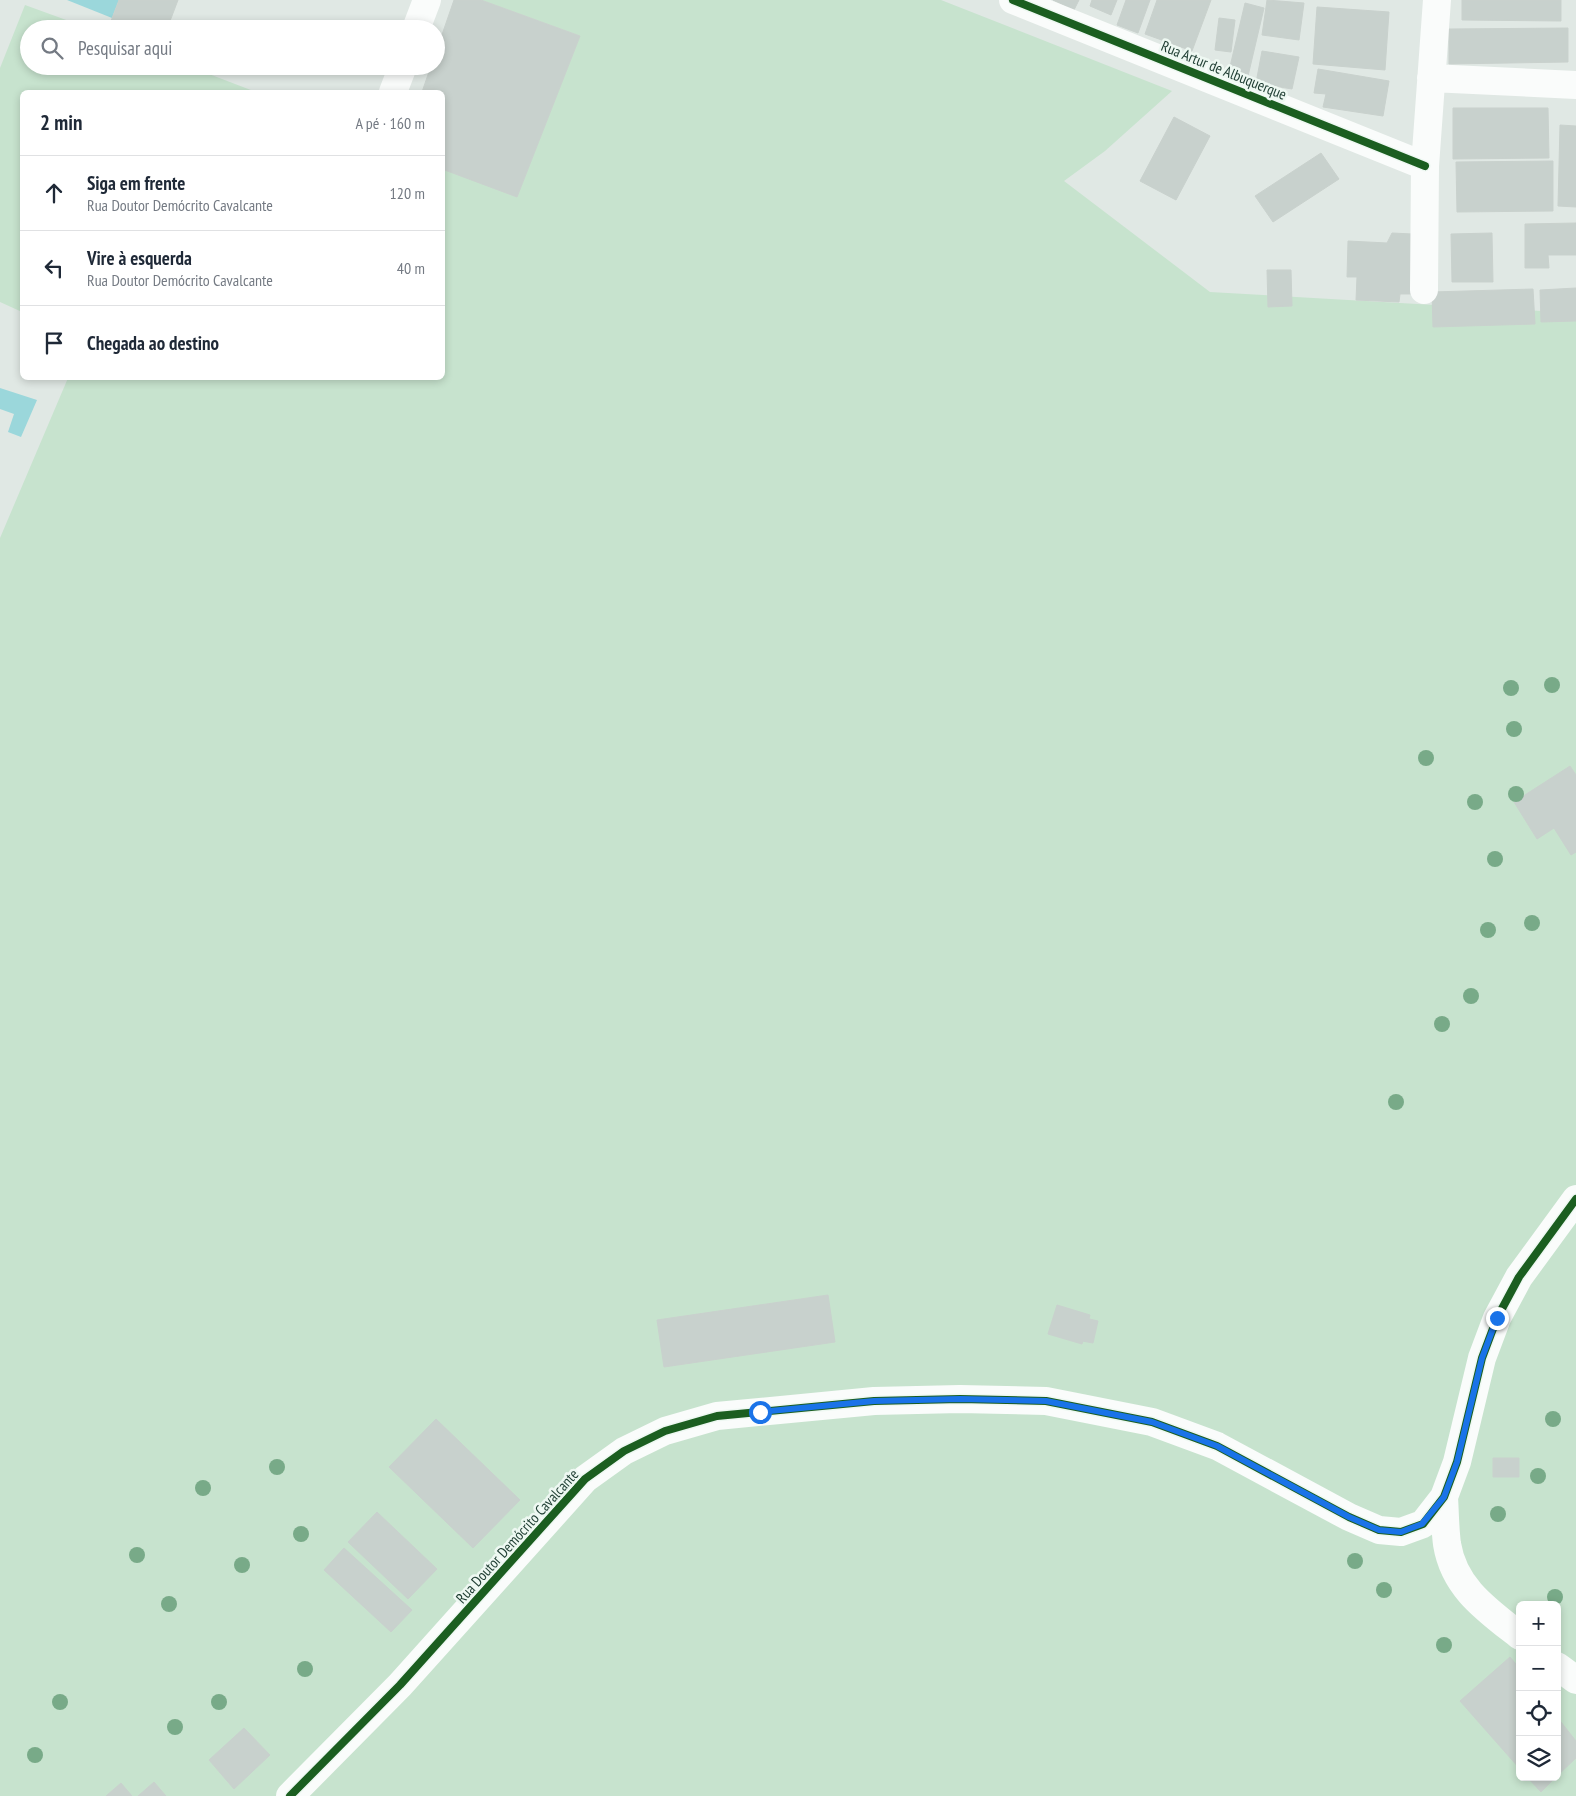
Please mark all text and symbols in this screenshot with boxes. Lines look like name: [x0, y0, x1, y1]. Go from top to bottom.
search box: [20, 20, 445, 75]
icon: search: [38, 34, 66, 62]
text: Pesquisar aqui: [78, 36, 172, 60]
street label: Rua Artur de Albuquerque: [1159, 36, 1289, 104]
text: 2 min: [40, 109, 82, 136]
text: A pé · 160 m: [355, 113, 425, 133]
text: Siga em frente: [87, 171, 185, 195]
icon: ahead: [40, 179, 68, 207]
text: 120 m: [390, 183, 425, 203]
text: Rua Doutor Demócrito Cavalcante: [87, 195, 273, 215]
text: Vire à esquerda: [87, 246, 192, 270]
icon: left: [40, 254, 68, 282]
text: 40 m: [397, 258, 425, 278]
text: Rua Doutor Demócrito Cavalcante: [87, 270, 273, 290]
icon: arrive: [40, 329, 68, 357]
text: Chegada ao destino: [87, 331, 219, 355]
route end: [1486, 1307, 1509, 1330]
route start: [749, 1401, 772, 1424]
street label: Rua Doutor Demócrito Cavalcante: [452, 1465, 582, 1607]
map controls: [1516, 1601, 1561, 1781]
button: +: [1516, 1601, 1561, 1646]
button: −: [1516, 1646, 1561, 1691]
button: locate: [1516, 1691, 1561, 1736]
button: layers: [1516, 1736, 1561, 1781]

